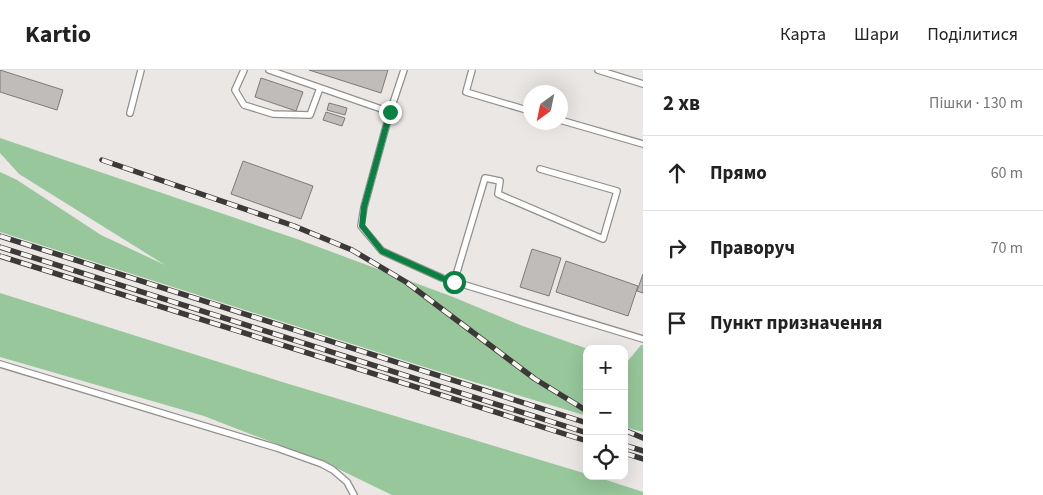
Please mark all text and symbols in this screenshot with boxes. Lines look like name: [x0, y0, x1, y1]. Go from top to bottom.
text: Kartio: [25, 17, 91, 52]
text: Карта: [780, 22, 826, 47]
text: Шари: [854, 22, 899, 47]
text: Поділитися: [927, 22, 1018, 47]
north arrow: [523, 85, 568, 130]
text: 2 хв: [663, 88, 700, 118]
text: Пішки · 130 m: [929, 92, 1023, 114]
route end: [379, 101, 402, 124]
icon: ahead: [663, 159, 691, 187]
text: Прямо: [710, 160, 767, 187]
text: 60 m: [991, 162, 1023, 184]
icon: right: [663, 234, 691, 262]
text: Праворуч: [710, 235, 795, 262]
text: 70 m: [991, 237, 1023, 259]
route start: [443, 271, 466, 294]
icon: arrive: [663, 309, 691, 337]
text: Пункт призначення: [710, 310, 882, 337]
map controls: [583, 345, 628, 480]
button: +: [583, 345, 628, 390]
button: −: [583, 390, 628, 435]
button: locate: [583, 435, 628, 480]

